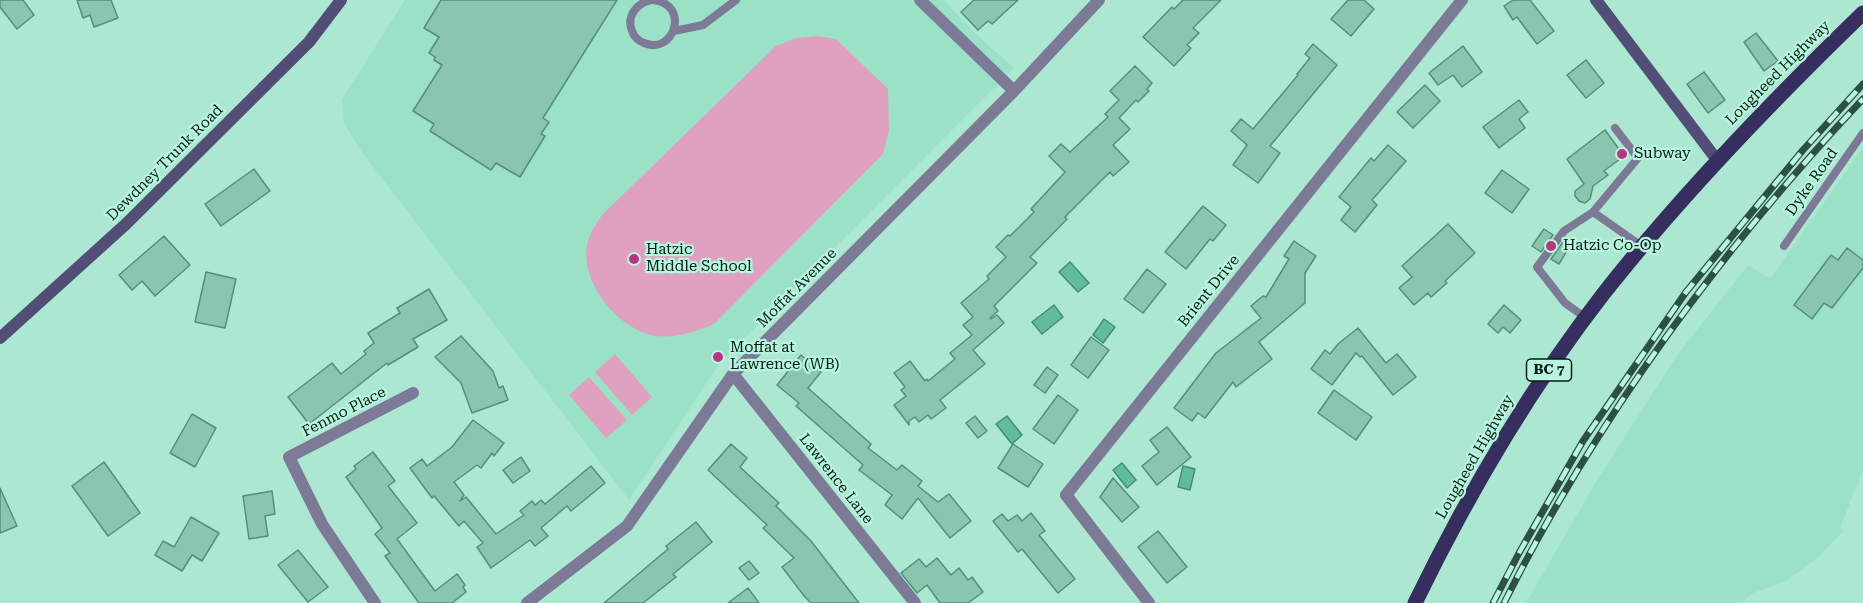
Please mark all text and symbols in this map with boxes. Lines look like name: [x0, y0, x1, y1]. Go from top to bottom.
street label: Lougheed Highway: [1722, 17, 1834, 129]
street label: Dewdney Trunk Road: [103, 101, 227, 225]
place label: Subway: [1634, 145, 1691, 163]
street label: Dyke Road: [1782, 145, 1842, 219]
marker: Subway: [1615, 147, 1629, 161]
place label: Hatzic Co-Op: [1563, 237, 1661, 255]
marker: Hatzic Co-Op: [1544, 239, 1558, 253]
place label: Hatzic Middle School: [646, 241, 752, 276]
street label: Moffat Avenue: [753, 244, 841, 332]
street label: Brient Drive: [1174, 251, 1244, 331]
marker: Hatzic Middle School: [627, 252, 641, 266]
place label: Moffat at Lawrence (WB): [730, 339, 839, 374]
marker: Moffat at Lawrence (WB): [711, 350, 725, 364]
road number: BC 7: [1526, 359, 1572, 381]
street label: Fenmo Place: [299, 383, 389, 441]
street label: Lougheed Highway: [1432, 392, 1518, 522]
street label: Lawrence Lane: [795, 430, 877, 528]

